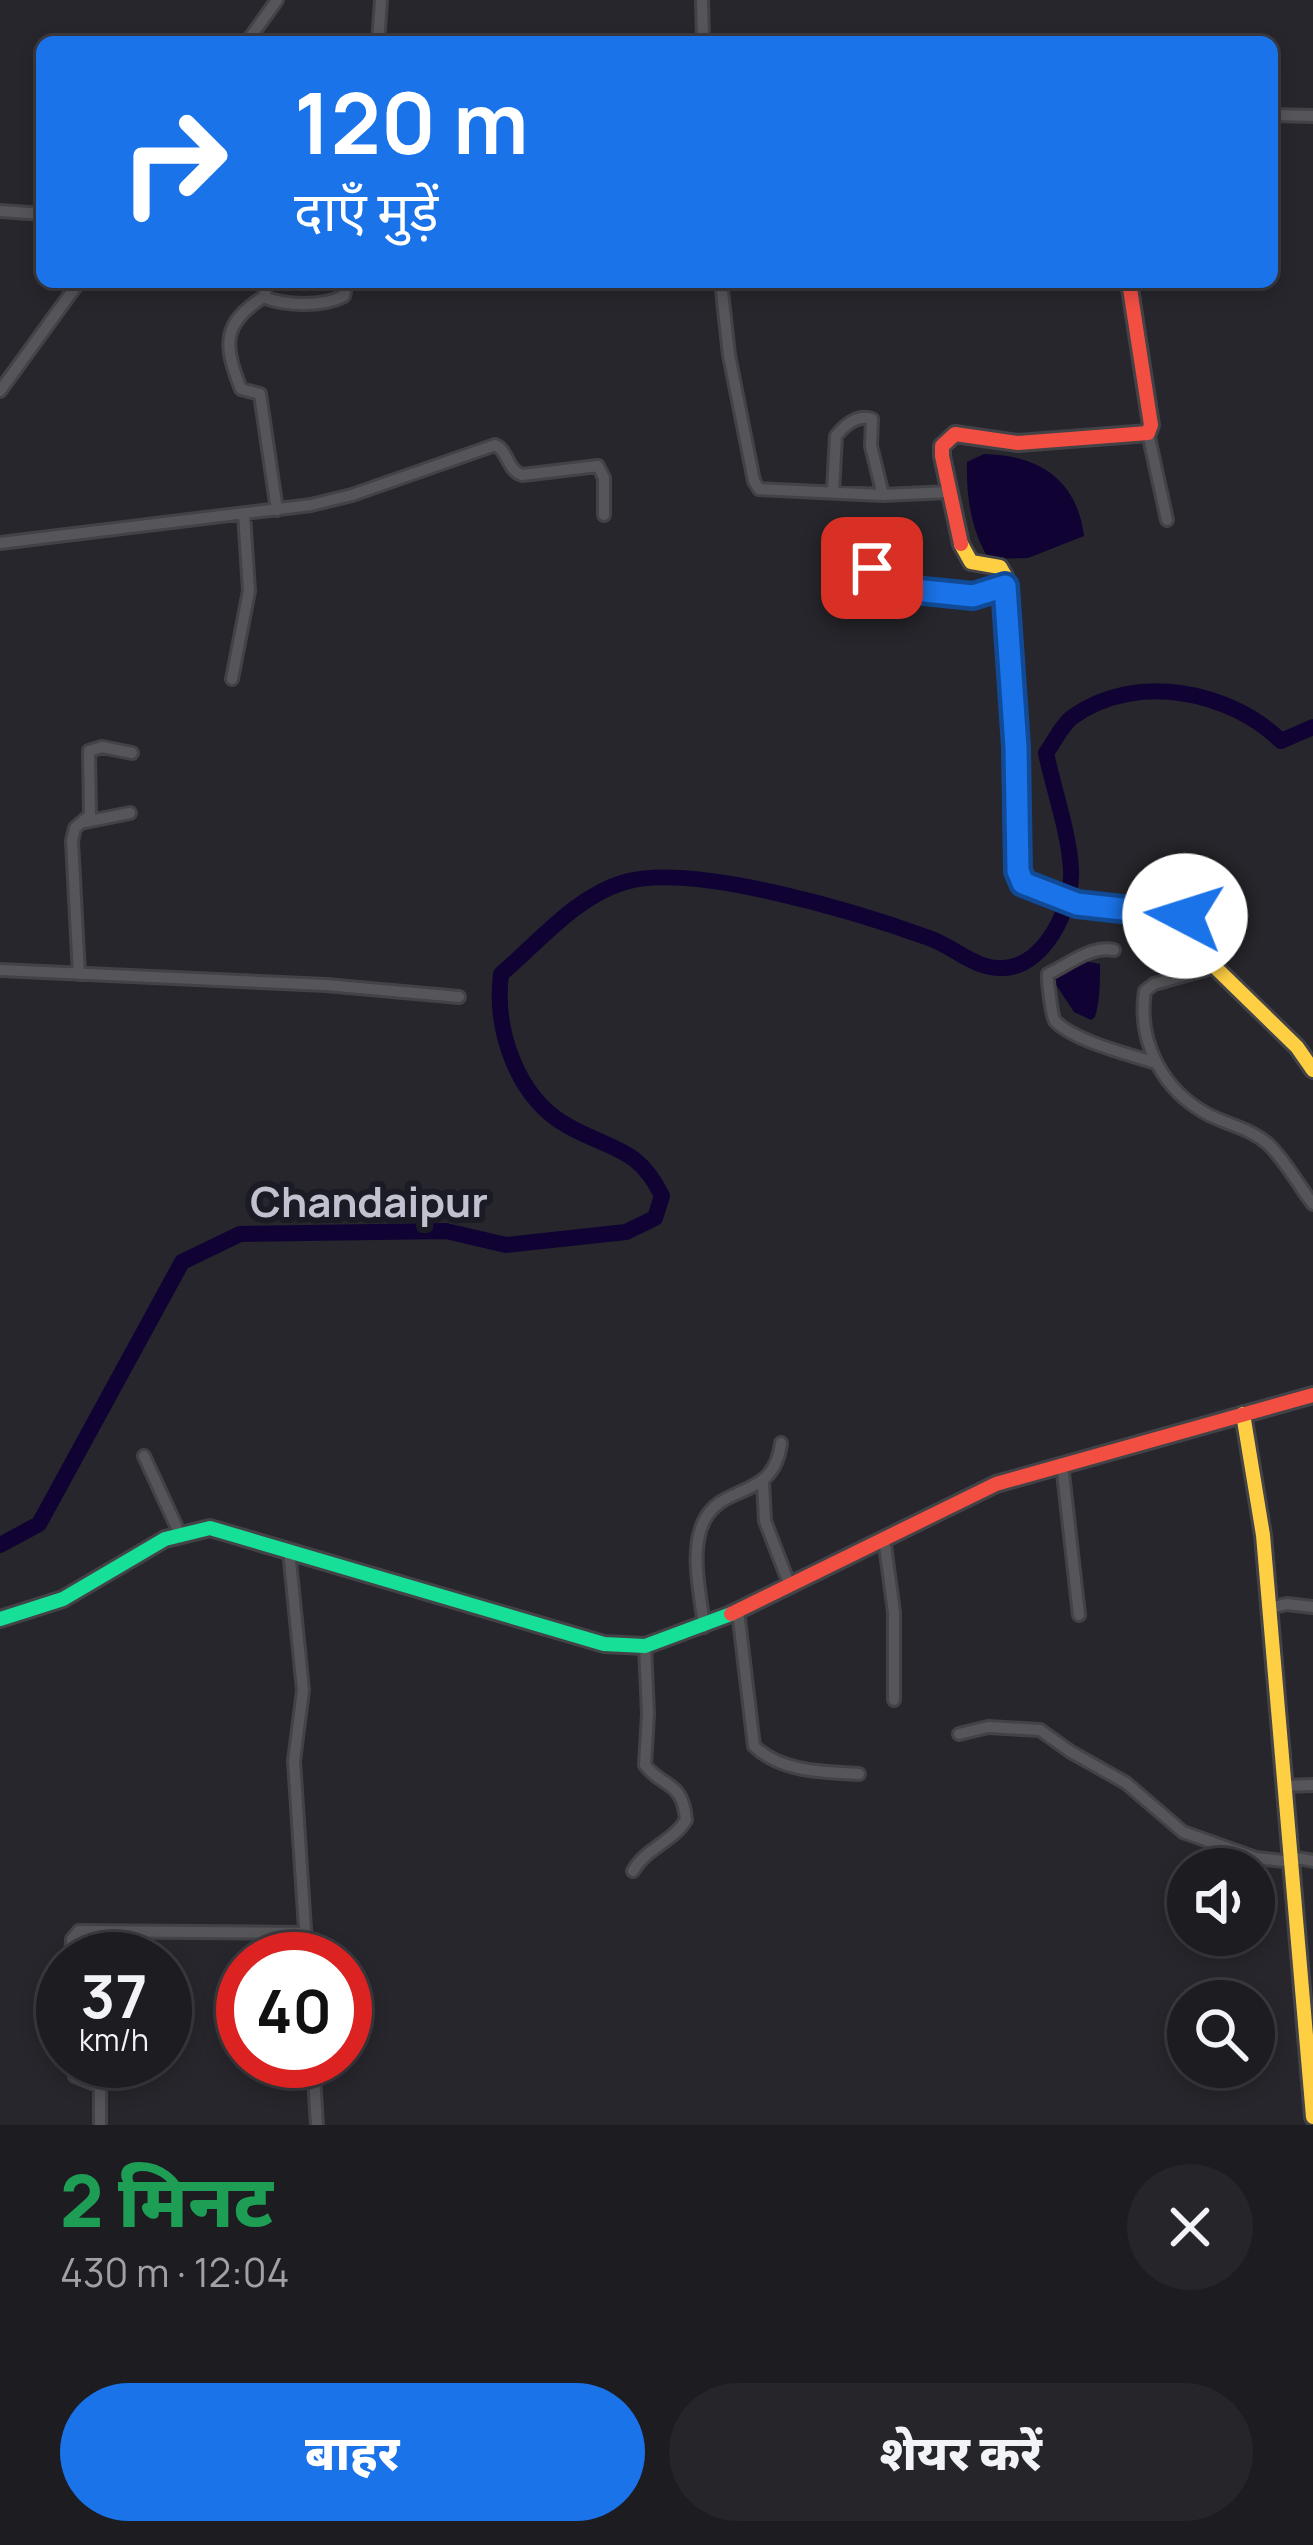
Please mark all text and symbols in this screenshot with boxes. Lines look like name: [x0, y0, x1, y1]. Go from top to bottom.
text: 120 m: [294, 64, 528, 179]
icon: right: [96, 84, 252, 240]
text: दाएँ मुड़ें: [294, 173, 439, 247]
pin: [821, 517, 923, 619]
icon: arrive: [839, 535, 905, 601]
position arrow: [1122, 853, 1248, 979]
district label: Chandaipur: [250, 1172, 488, 1230]
map controls: [1167, 1848, 1275, 2088]
button: sound: [1167, 1848, 1275, 1956]
speed limit sign: 40: [216, 1932, 372, 2088]
text: 37: [81, 1954, 147, 2036]
button: search: [1167, 1980, 1275, 2088]
text: km/h: [79, 2019, 149, 2060]
text: 2 मिनट: [60, 2150, 273, 2249]
button: close: [1127, 2164, 1253, 2290]
text: 430 m · 12:04: [60, 2245, 290, 2299]
button: बाहर: [60, 2383, 645, 2521]
button: शेयर करें: [669, 2383, 1253, 2521]

